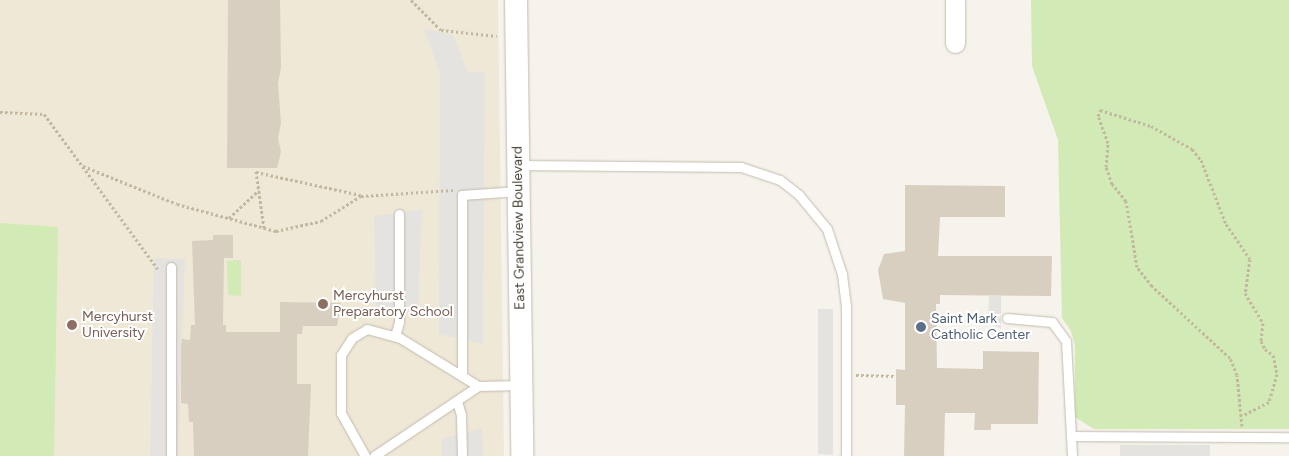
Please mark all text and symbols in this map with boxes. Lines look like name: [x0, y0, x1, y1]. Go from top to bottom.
street label: East Grandview Boulevard: [509, 146, 529, 310]
place label: Mercyhurst Preparatory School: [333, 288, 453, 321]
marker: Mercyhurst Preparatory School: [317, 298, 329, 310]
place label: Mercyhurst University: [82, 309, 153, 342]
place label: Saint Mark Catholic Center: [931, 311, 1030, 344]
marker: Mercyhurst University: [66, 319, 78, 331]
marker: Saint Mark Catholic Center: [915, 321, 927, 333]

